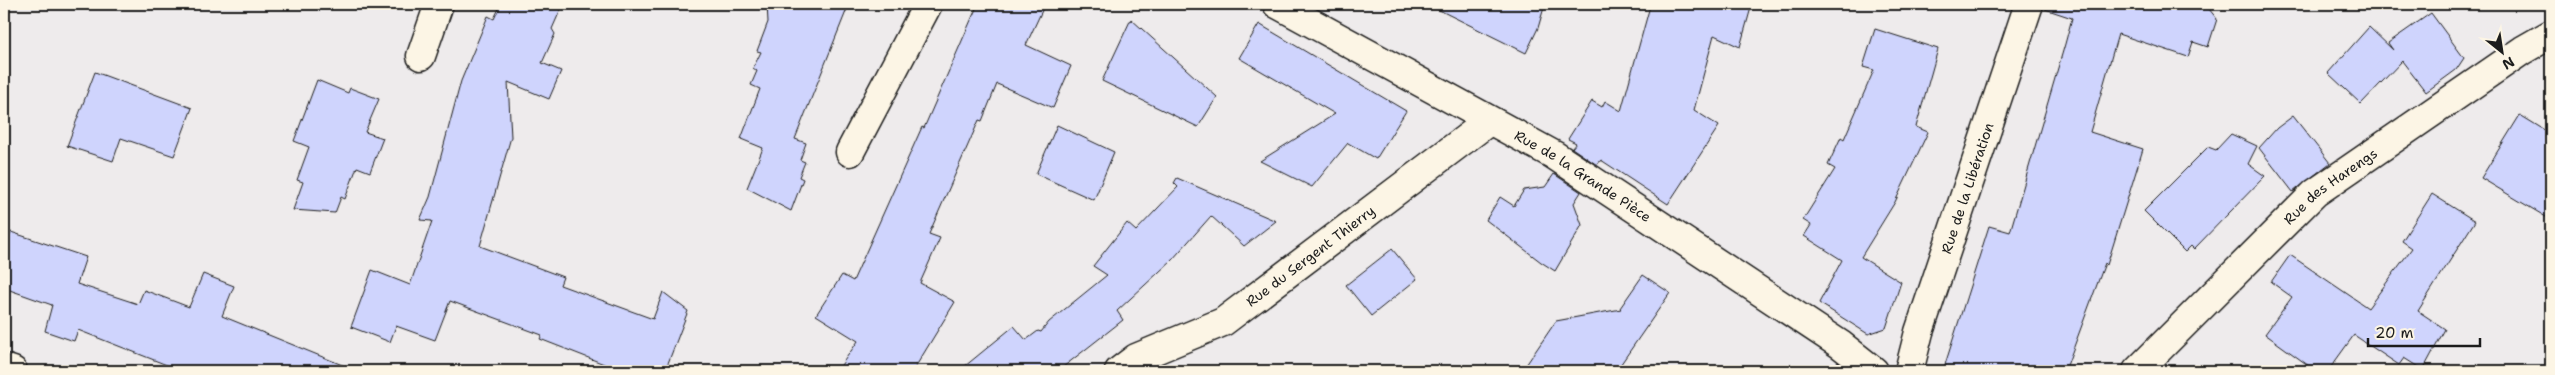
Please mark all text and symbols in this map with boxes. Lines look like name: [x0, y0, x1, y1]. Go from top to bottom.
north arrow: [2478, 28, 2528, 78]
text: N: [2499, 53, 2518, 74]
street label: Rue de la Libération: [1937, 120, 1998, 256]
street label: Rue de la Grande Pièce: [1511, 126, 1655, 226]
street label: Rue des Harengs: [2280, 144, 2381, 228]
street label: Rue du Sergent Thierry: [1242, 201, 1378, 311]
scale bar: [2368, 315, 2480, 347]
text: 20 m: [2375, 323, 2414, 343]

